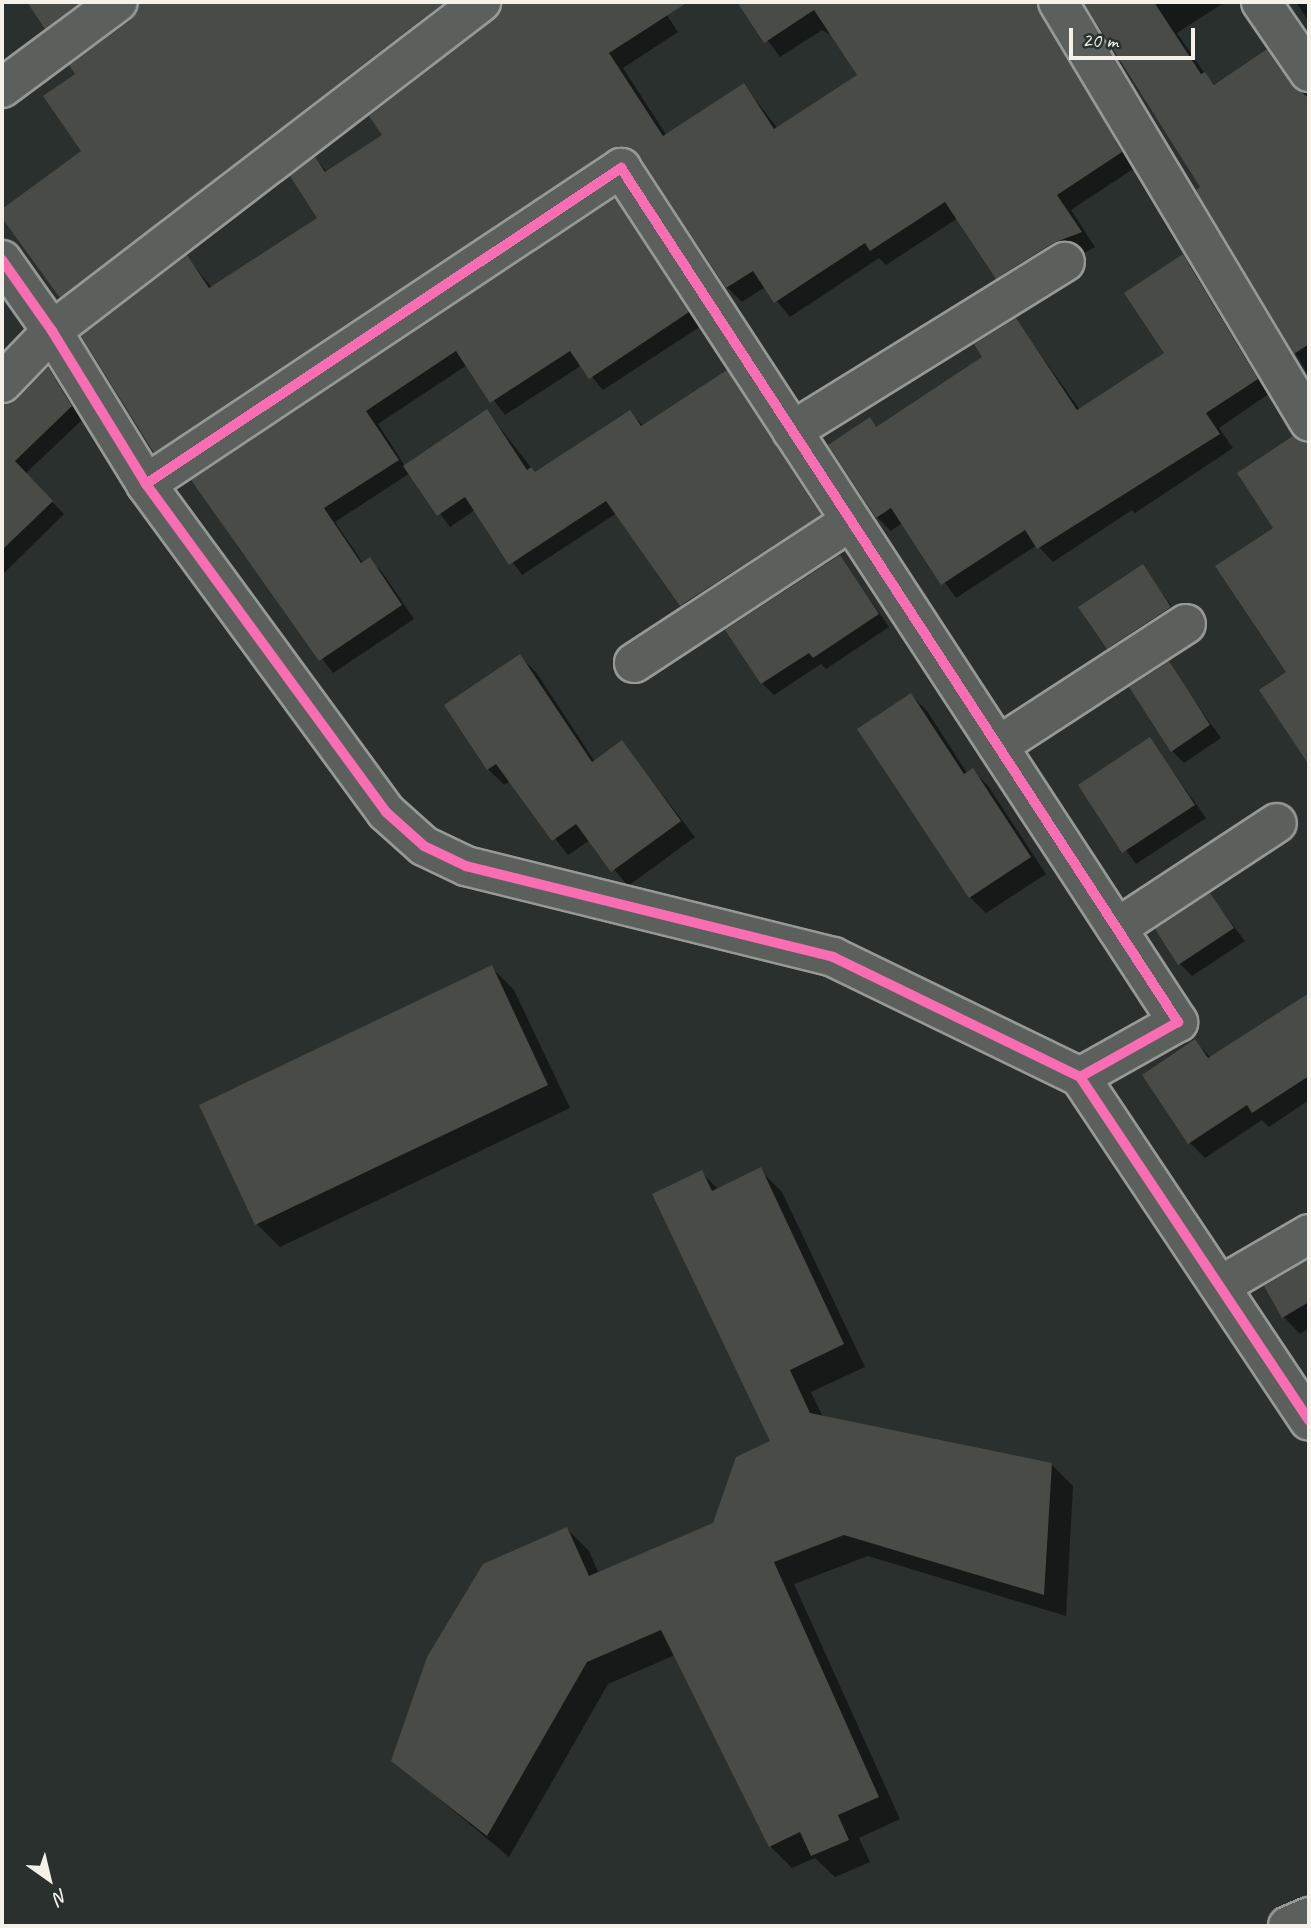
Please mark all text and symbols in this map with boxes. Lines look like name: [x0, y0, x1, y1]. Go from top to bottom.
scale bar: [1073, 14, 1199, 58]
text: 20 m: [1082, 27, 1118, 53]
north arrow: [14, 1844, 84, 1914]
text: N: [49, 1883, 72, 1910]

